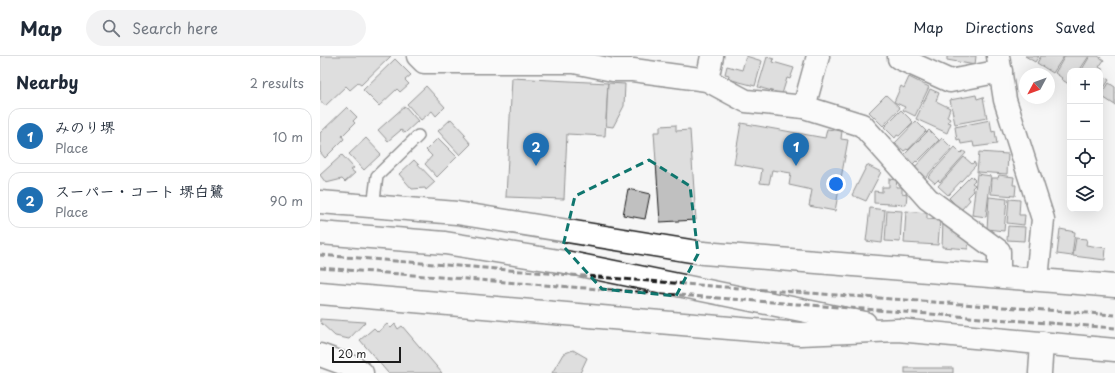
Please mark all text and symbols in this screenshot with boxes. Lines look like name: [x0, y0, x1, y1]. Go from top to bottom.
search box: [86, 10, 366, 46]
text: Map: [20, 14, 62, 42]
text: Search here: [132, 16, 218, 39]
icon: search: [100, 17, 122, 39]
text: Map: [913, 17, 943, 38]
text: Directions: [965, 17, 1033, 38]
text: Saved: [1055, 17, 1095, 38]
north arrow: [1019, 68, 1055, 104]
map controls: [1067, 68, 1103, 212]
button: +: [1067, 68, 1103, 104]
text: Nearby: [16, 69, 78, 95]
text: 2 results: [250, 73, 304, 92]
button: −: [1067, 104, 1103, 140]
text: みのり堺: [55, 115, 115, 138]
text: 1: [27, 127, 33, 146]
text: 10 m: [273, 127, 303, 146]
pin: 2: [523, 133, 549, 166]
pin: 1: [783, 133, 809, 166]
text: Place: [55, 138, 88, 157]
button: locate: [1067, 140, 1103, 176]
your location: [826, 174, 846, 194]
button: layers: [1067, 176, 1103, 212]
text: スーパー・コート 堺白鷺: [55, 179, 224, 202]
text: 2: [25, 191, 35, 210]
text: 90 m: [270, 191, 303, 210]
text: Place: [55, 202, 88, 221]
scale bar: [332, 345, 401, 364]
text: 20 m: [338, 345, 366, 362]

